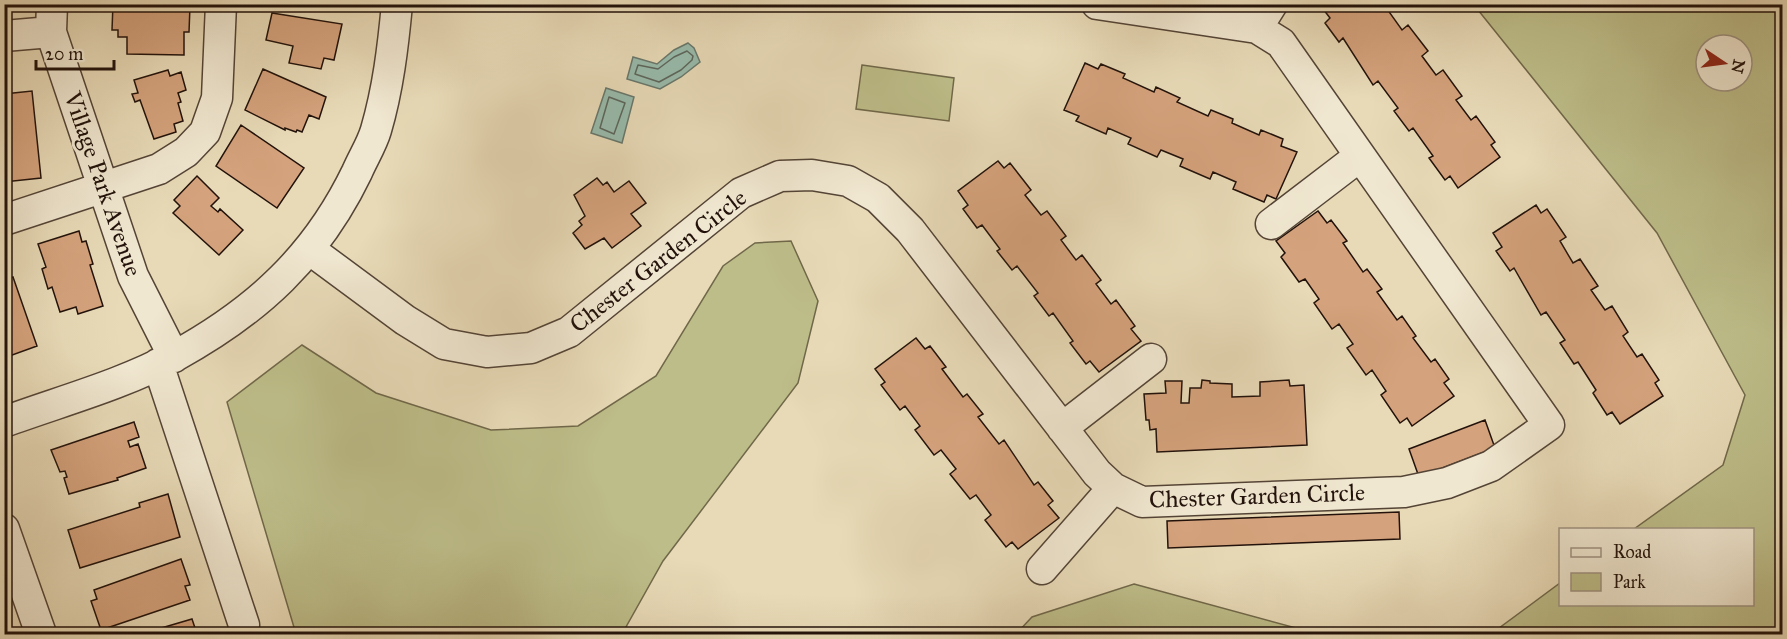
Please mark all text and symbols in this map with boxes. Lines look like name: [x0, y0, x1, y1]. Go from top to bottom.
scale bar: [36, 33, 114, 71]
north arrow: [1694, 33, 1754, 93]
text: 20 m: [45, 43, 83, 65]
text: N: [1727, 58, 1749, 75]
street label: Village Park Avenue: [57, 87, 149, 280]
street label: Chester Garden Circle: [564, 183, 752, 339]
street label: Chester Garden Circle: [1148, 477, 1366, 515]
legend: [1559, 528, 1754, 606]
text: Road: [1613, 541, 1651, 563]
text: Park: [1613, 571, 1646, 593]

